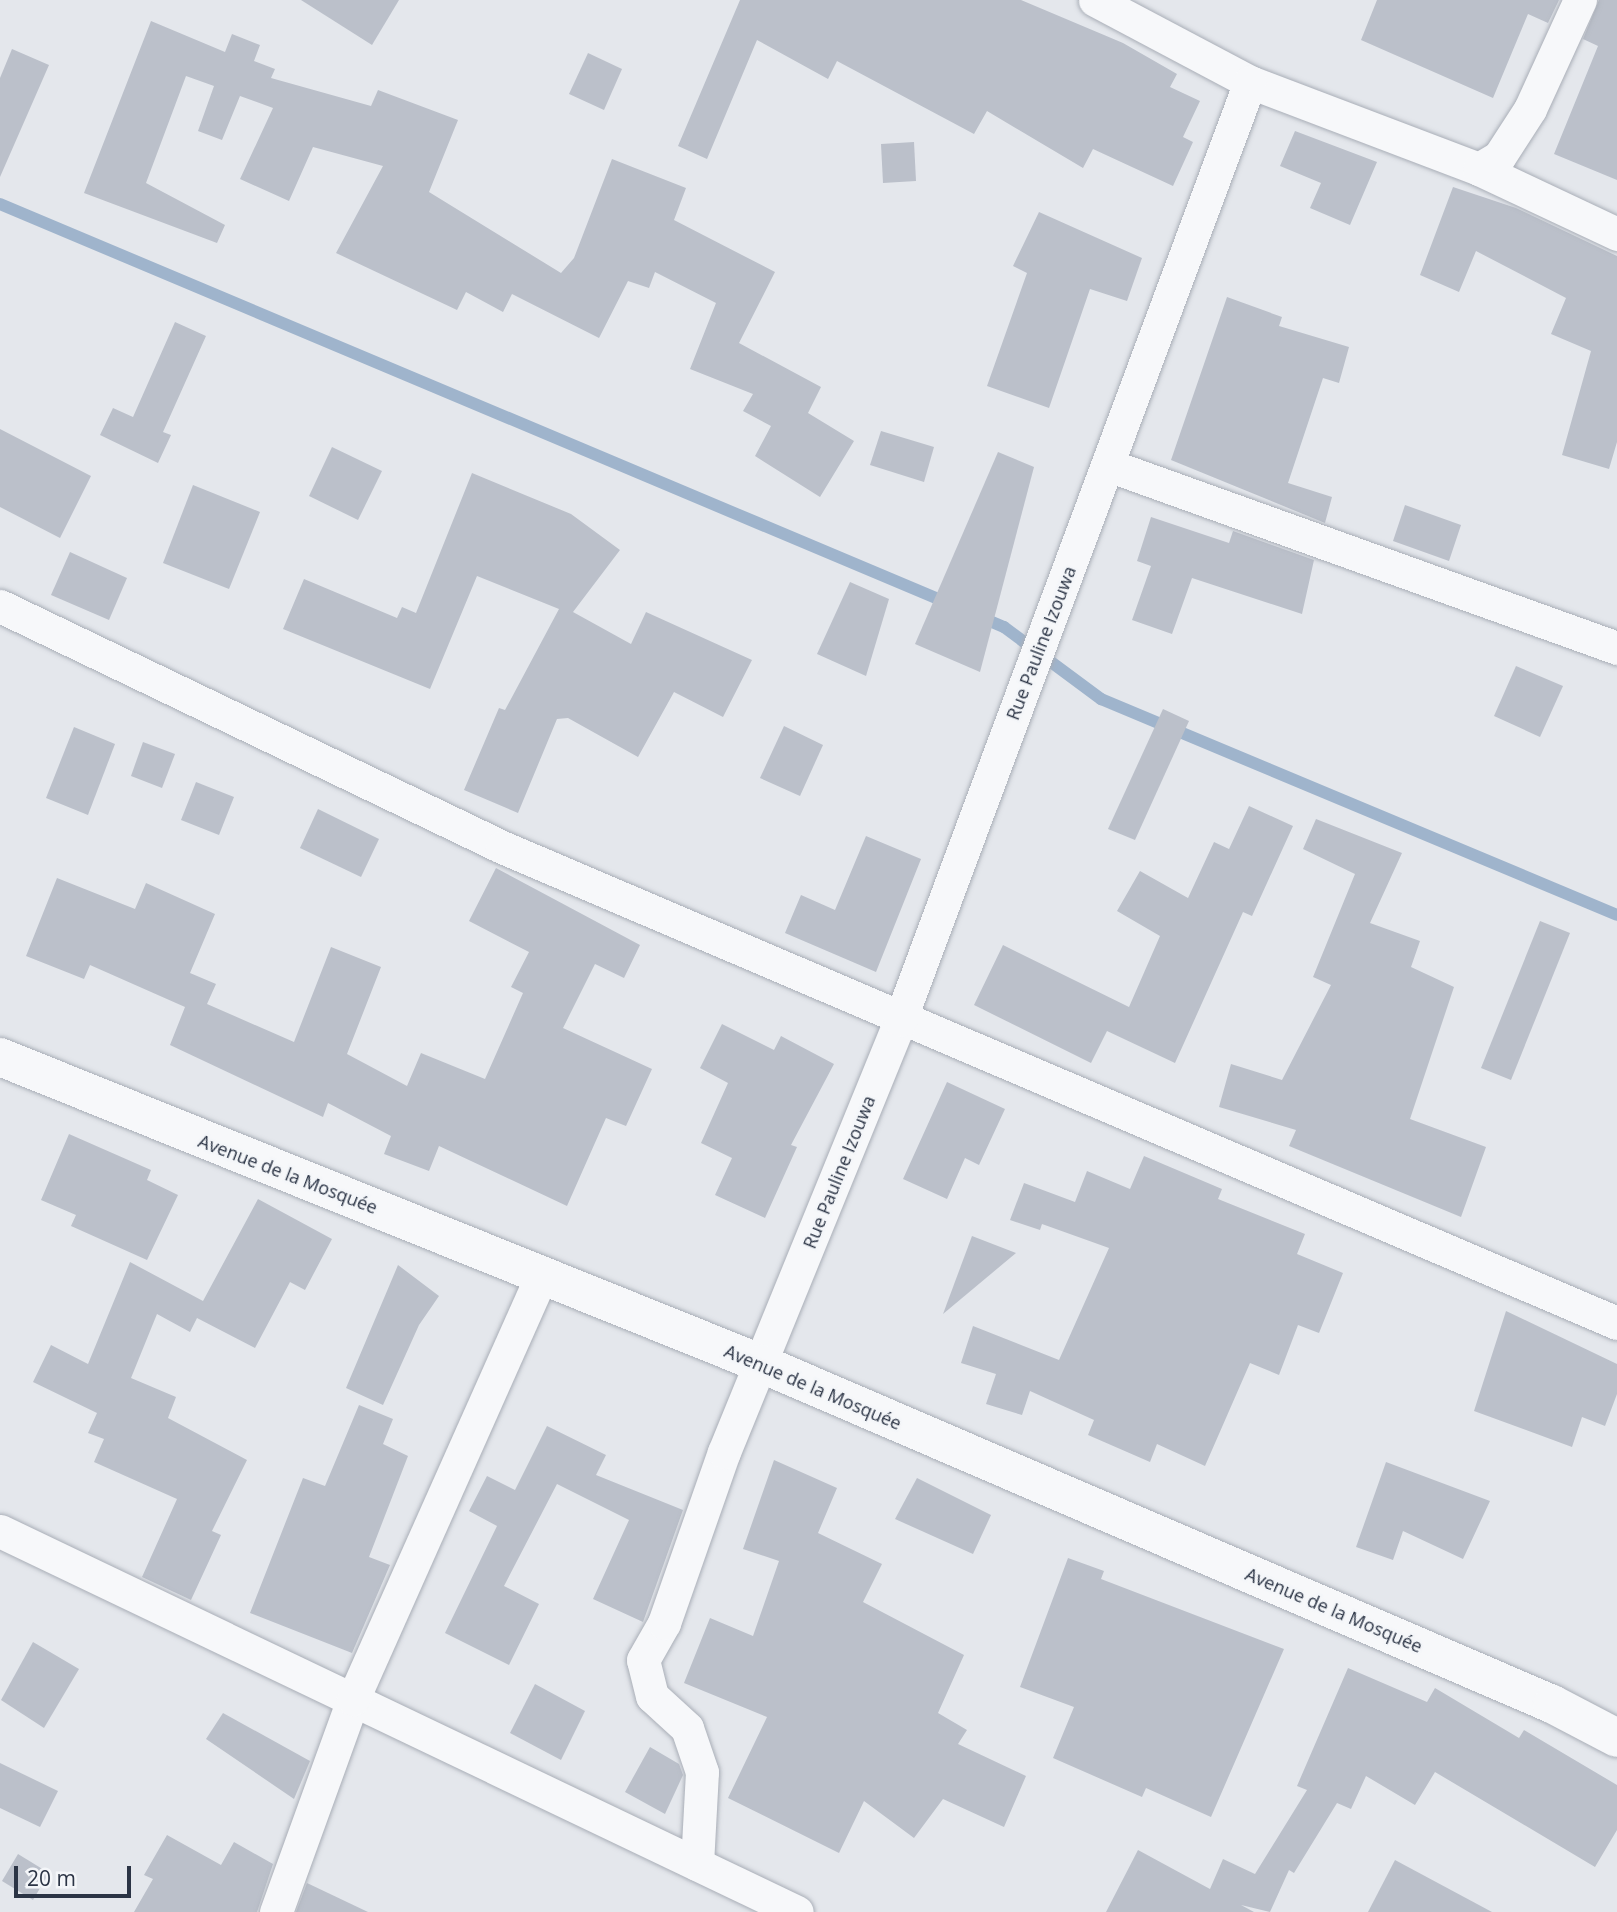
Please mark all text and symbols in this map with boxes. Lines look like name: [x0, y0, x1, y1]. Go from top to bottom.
street label: Rue Pauline Izouwa: [1002, 563, 1080, 723]
street label: Rue Pauline Izouwa: [798, 1092, 880, 1252]
street label: Avenue de la Mosquée: [195, 1130, 381, 1218]
street label: Avenue de la Mosquée: [721, 1340, 905, 1434]
street label: Avenue de la Mosquée: [1242, 1563, 1426, 1657]
scale bar: [18, 1853, 135, 1897]
text: 20 m: [27, 1864, 76, 1892]

